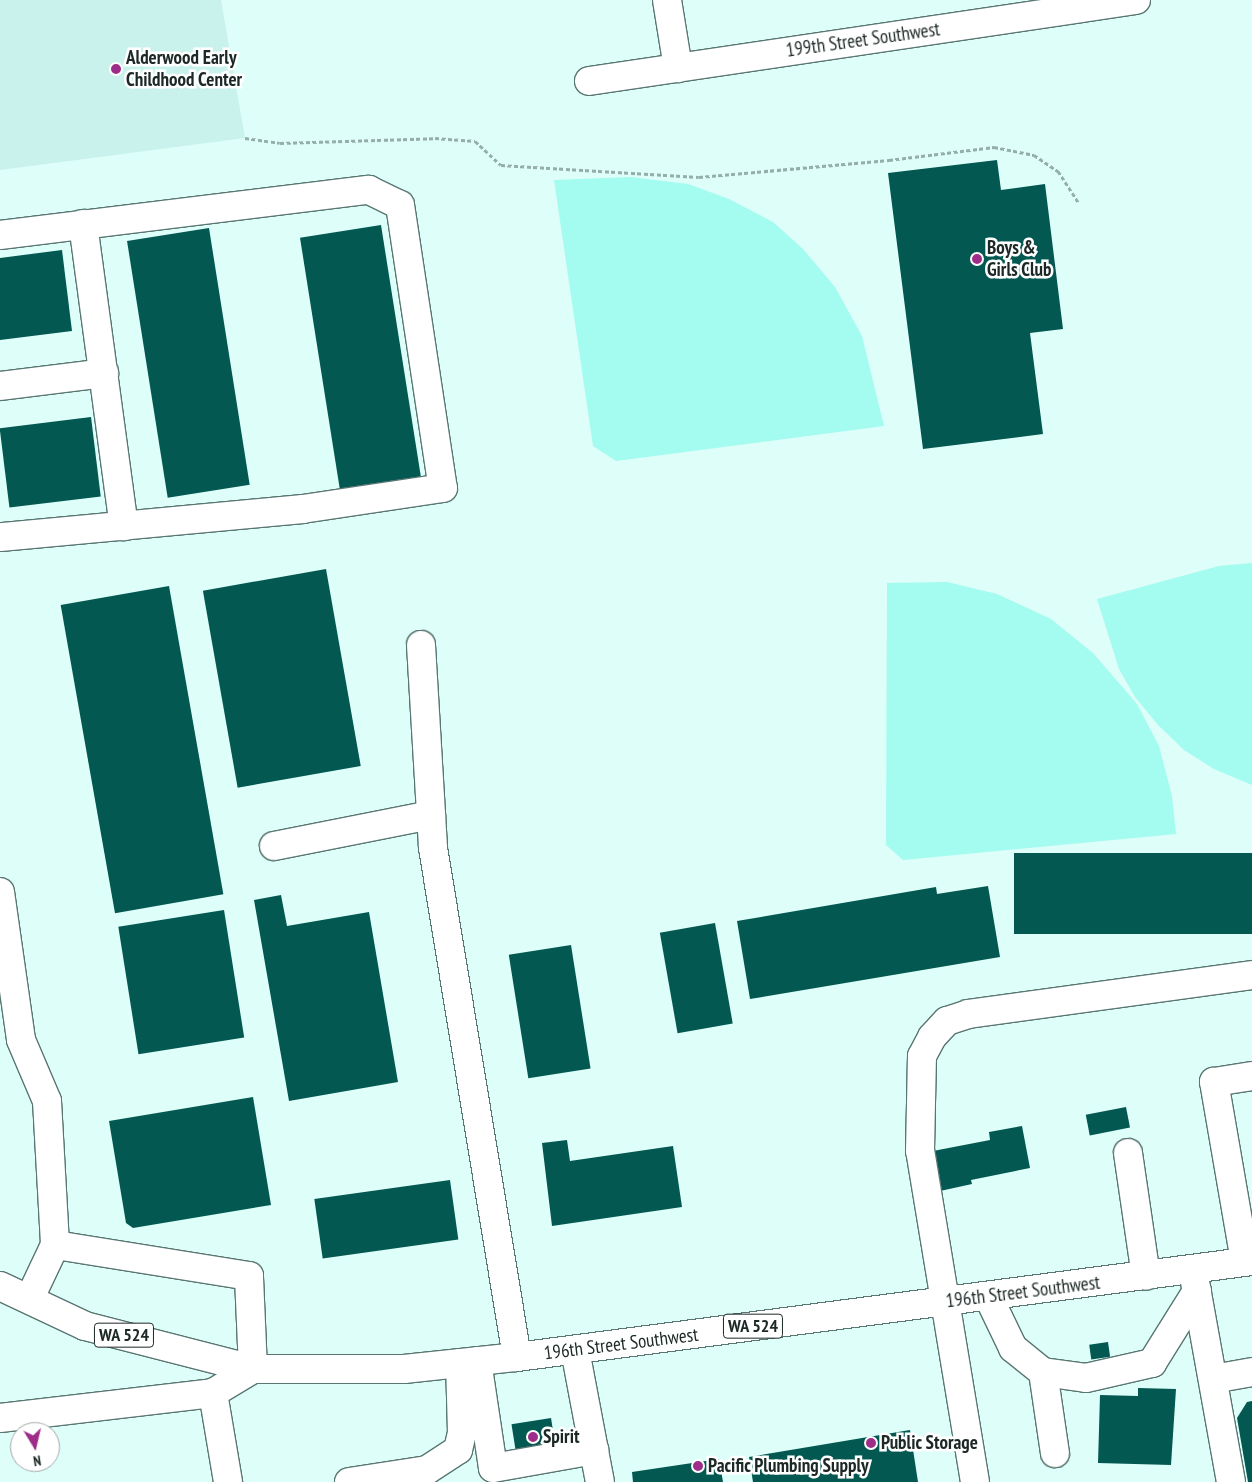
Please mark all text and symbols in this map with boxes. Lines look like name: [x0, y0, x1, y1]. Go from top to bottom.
street label: 199th Street Southwest: [785, 18, 941, 62]
place label: Alderwood Early Childhood Center: [126, 47, 242, 91]
marker: Alderwood Early Childhood Center: [110, 63, 122, 75]
place label: Boys & Girls Club: [987, 237, 1052, 281]
marker: Boys & Girls Club: [971, 253, 983, 265]
street label: 196th Street Southwest: [945, 1271, 1101, 1313]
road number: WA 524: [722, 1310, 784, 1342]
road number: WA 524: [93, 1320, 155, 1350]
street label: 196th Street Southwest: [543, 1323, 699, 1365]
north arrow: [10, 1422, 60, 1472]
place label: Spirit: [543, 1426, 579, 1448]
marker: Spirit: [527, 1431, 539, 1443]
place label: Public Storage: [881, 1432, 978, 1454]
marker: Public Storage: [865, 1437, 877, 1449]
text: N: [32, 1451, 42, 1470]
place label: Pacific Plumbing Supply: [708, 1455, 869, 1477]
marker: Pacific Plumbing Supply: [692, 1460, 704, 1472]

